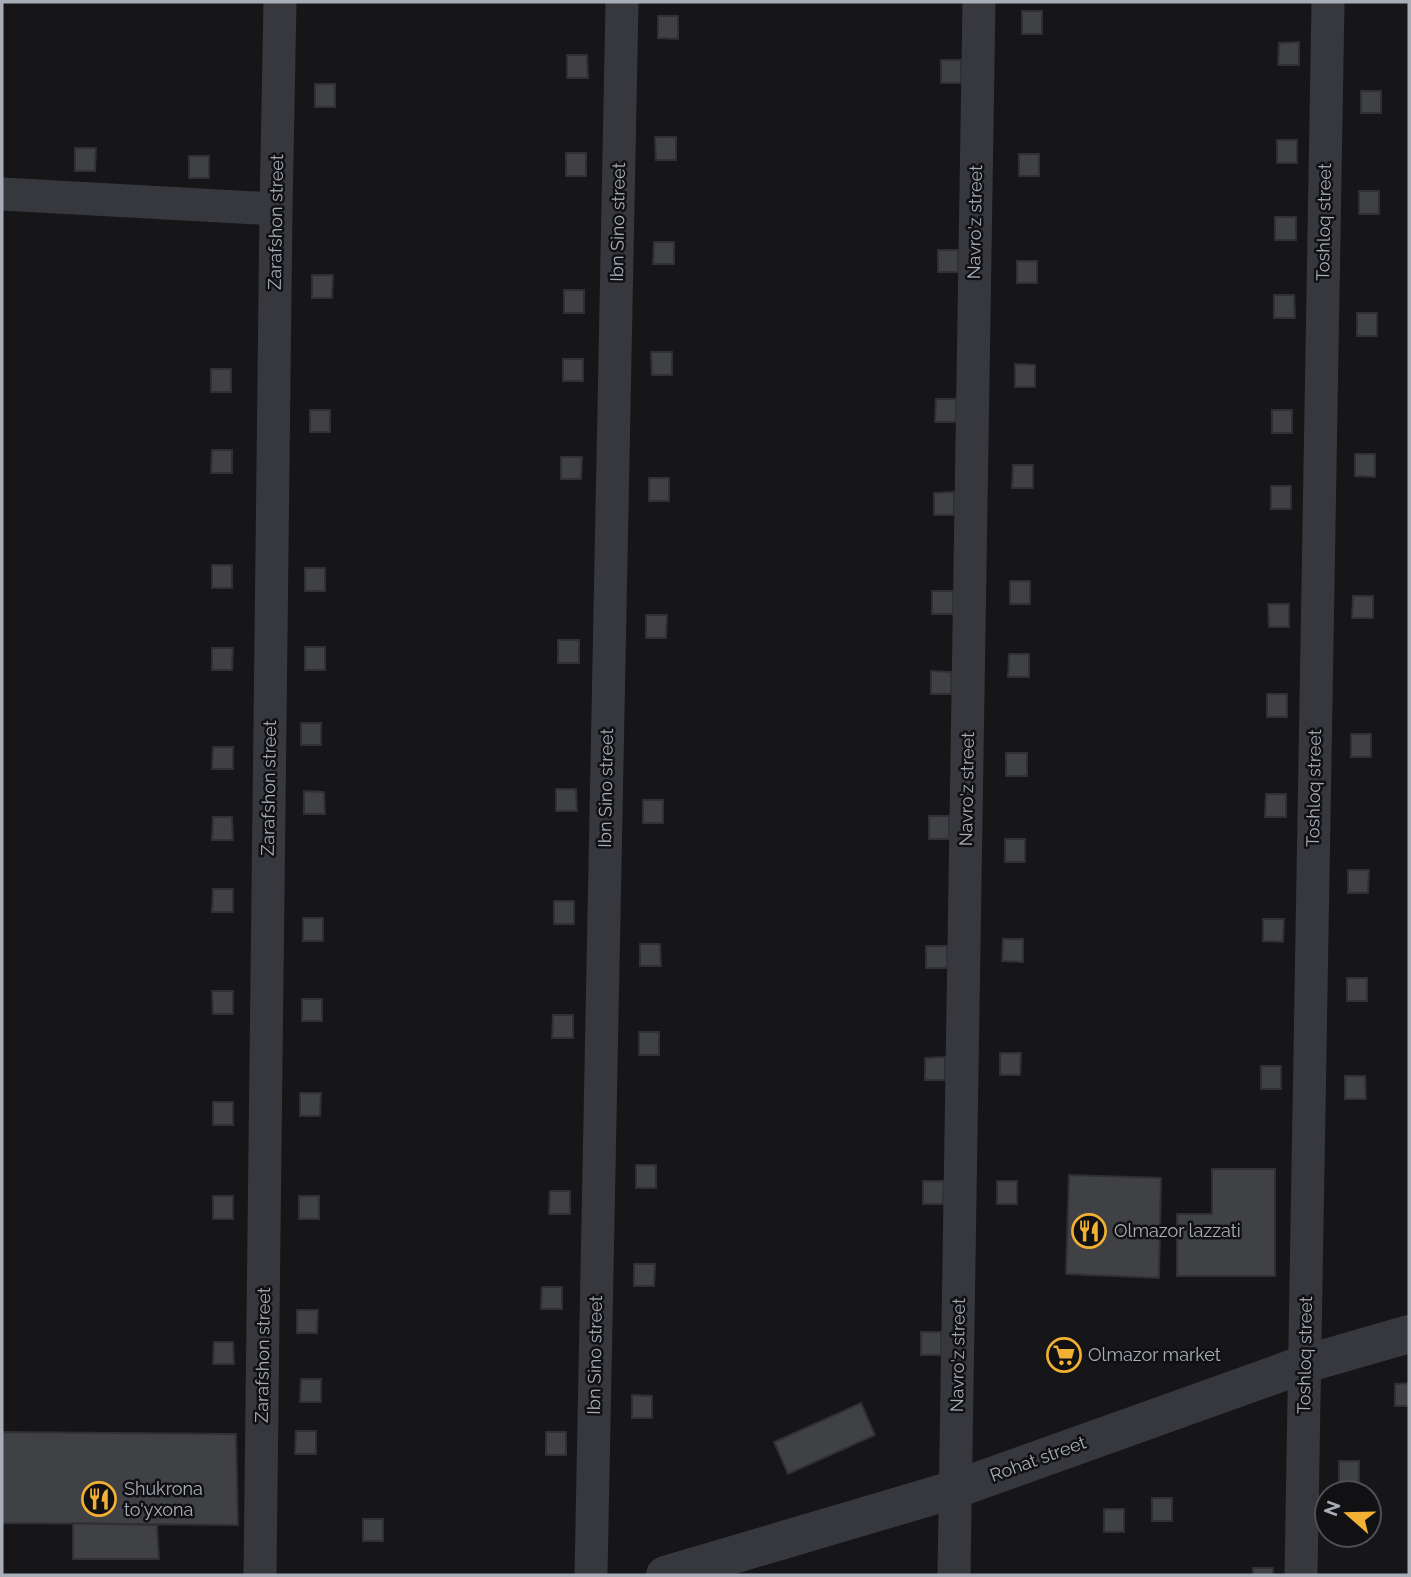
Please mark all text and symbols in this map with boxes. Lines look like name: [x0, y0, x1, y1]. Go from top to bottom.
street label: Zarafshon street: [264, 154, 287, 290]
street label: Ibn Sino street: [606, 162, 629, 282]
street label: Toshloq street: [1312, 163, 1335, 281]
street label: Navro'z street: [963, 165, 986, 279]
street label: Zarafshon street: [257, 720, 280, 856]
street label: Ibn Sino street: [594, 728, 617, 848]
street label: Toshloq street: [1302, 729, 1325, 847]
street label: Navro'z street: [955, 732, 978, 846]
restaurant icon: Olmazor lazzati: [1070, 1212, 1108, 1250]
place label: Olmazor lazzati: [1114, 1220, 1241, 1241]
street label: Zarafshon street: [251, 1287, 274, 1423]
street label: Ibn Sino street: [583, 1295, 606, 1415]
street label: Toshloq street: [1293, 1296, 1316, 1414]
street label: Navro'z street: [946, 1298, 969, 1412]
supermarket icon: Olmazor market: [1045, 1336, 1083, 1374]
place label: Olmazor market: [1088, 1344, 1221, 1365]
street label: Rohat street: [987, 1431, 1089, 1486]
place label: Shukrona to'yxona: [124, 1478, 203, 1520]
north arrow: [1313, 1479, 1383, 1549]
restaurant icon: Shukrona to'yxona: [80, 1480, 118, 1518]
text: N: [1319, 1498, 1345, 1519]

